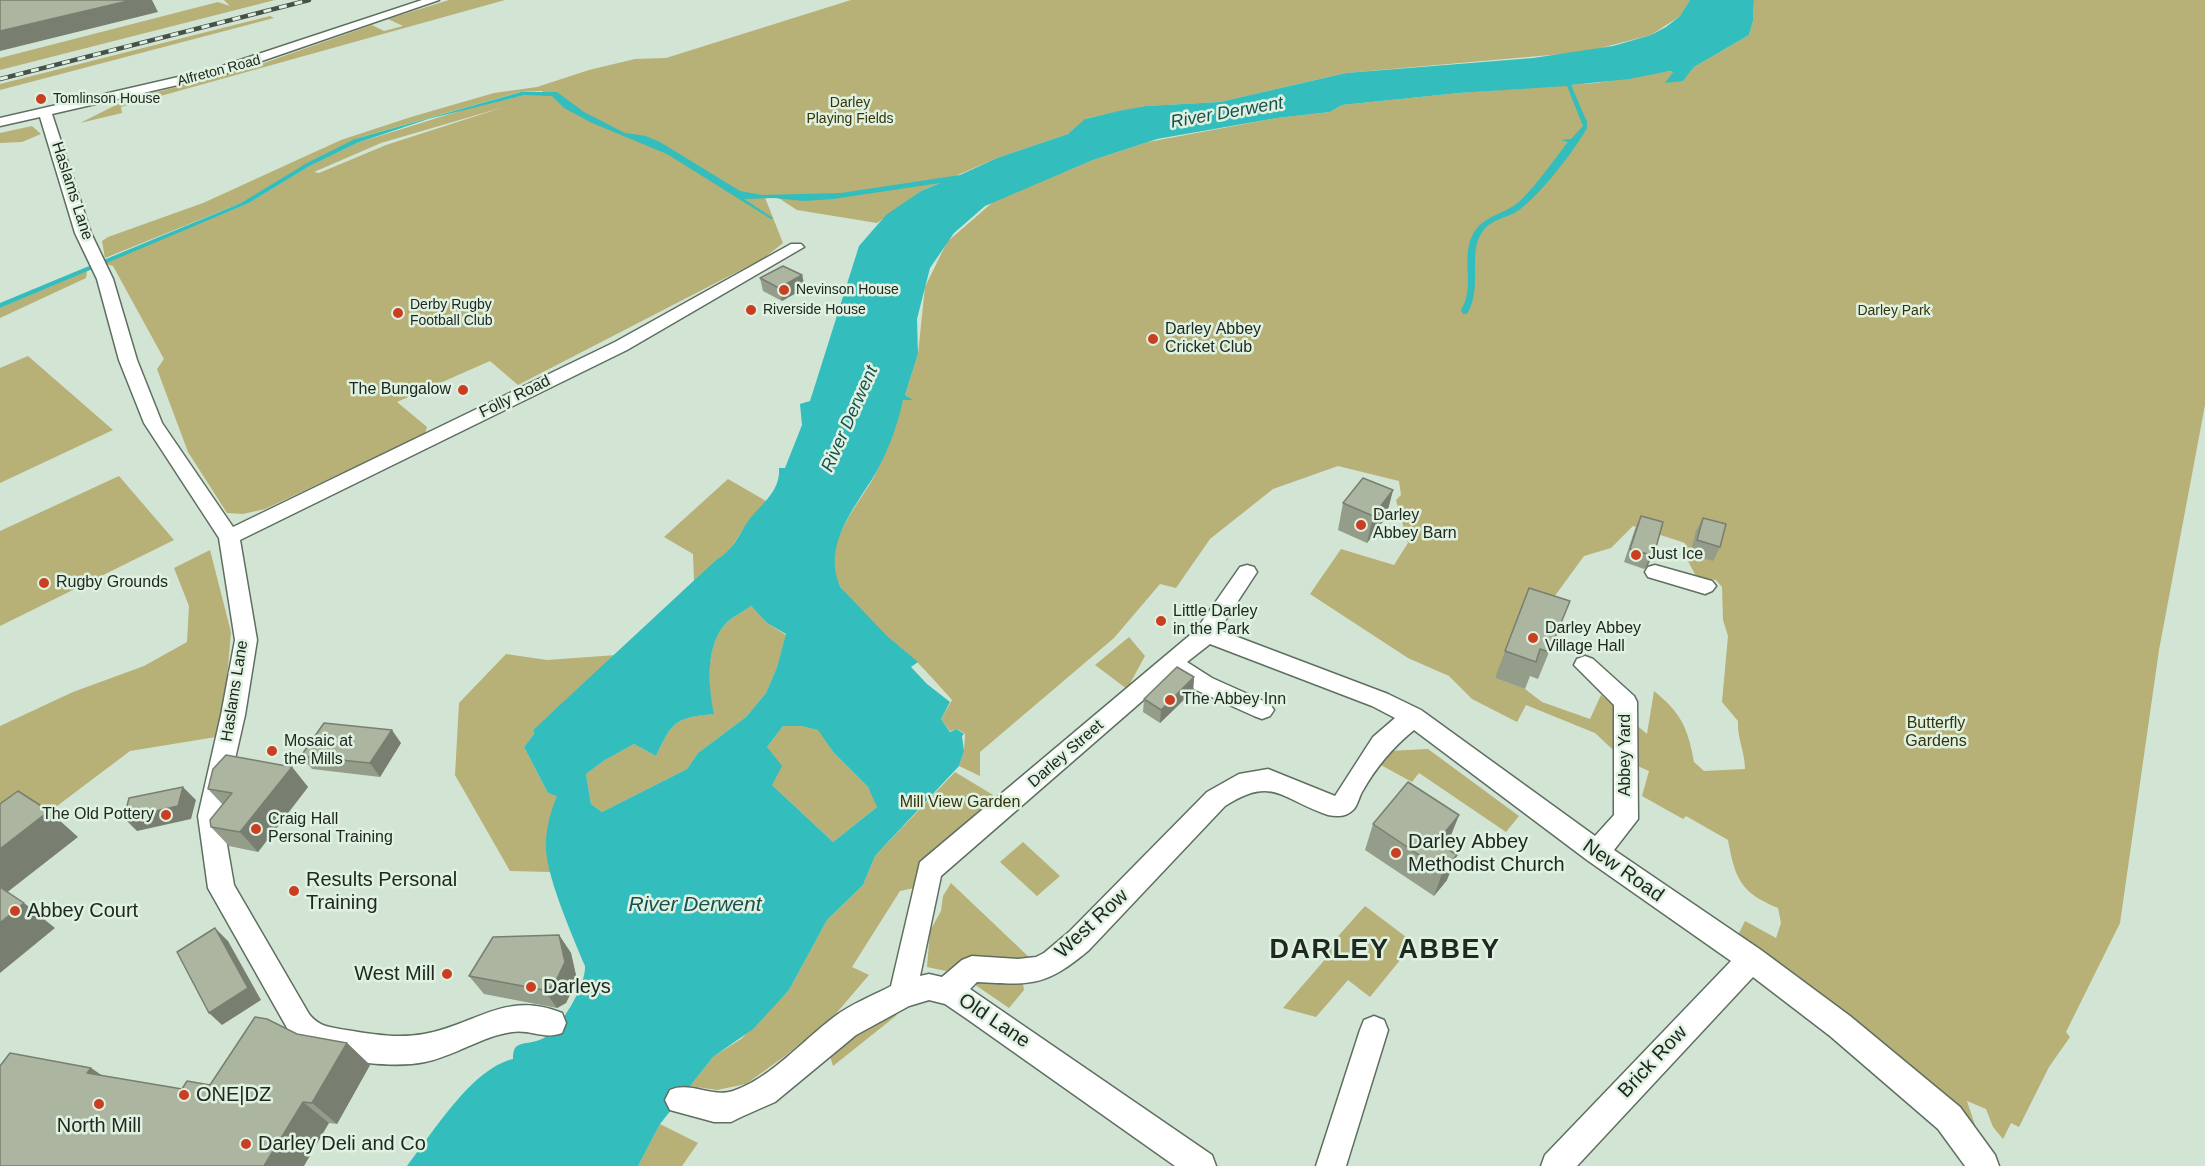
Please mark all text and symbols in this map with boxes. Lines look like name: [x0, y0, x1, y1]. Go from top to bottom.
street label: Alfreton Road: [175, 52, 263, 90]
place label: Tomlinson House: [53, 91, 160, 107]
marker: Tomlinson House: [34, 92, 48, 106]
water label: River Derwent: [1169, 92, 1285, 134]
park label: Darley Playing Fields: [806, 95, 894, 128]
street label: Haslams Lane: [47, 139, 97, 243]
place label: Nevinson House: [796, 282, 899, 298]
marker: Nevinson House: [777, 283, 791, 297]
place label: Derby Rugby Football Club: [410, 297, 492, 330]
place label: Riverside House: [763, 302, 866, 318]
marker: Riverside House: [744, 303, 758, 317]
park label: Darley Park: [1857, 303, 1931, 319]
marker: Derby Rugby Football Club: [391, 306, 405, 320]
place label: Darley Abbey Cricket Club: [1165, 320, 1261, 358]
marker: Darley Abbey Cricket Club: [1146, 332, 1160, 346]
water label: River Derwent: [817, 363, 883, 475]
street label: Folly Road: [476, 372, 554, 422]
place label: The Bungalow: [349, 380, 451, 400]
marker: The Bungalow: [456, 383, 470, 397]
place label: Darley Abbey Barn: [1373, 506, 1457, 544]
marker: Darley Abbey Barn: [1354, 518, 1368, 532]
place label: Just Ice: [1648, 545, 1703, 565]
marker: Just Ice: [1629, 548, 1643, 562]
place label: Rugby Grounds: [56, 573, 168, 593]
marker: Rugby Grounds: [37, 576, 51, 590]
place label: Little Darley in the Park: [1173, 602, 1257, 640]
marker: Little Darley in the Park: [1154, 614, 1168, 628]
place label: Darley Abbey Village Hall: [1545, 619, 1641, 657]
marker: Darley Abbey Village Hall: [1526, 631, 1540, 645]
street label: Haslams Lane: [218, 639, 252, 743]
place label: The Abbey Inn: [1182, 690, 1286, 710]
marker: The Abbey Inn: [1163, 693, 1177, 707]
street label: Abbey Yard: [1616, 714, 1636, 796]
park label: Butterfly Gardens: [1905, 714, 1967, 752]
street label: Darley Street: [1024, 716, 1108, 792]
place label: Mosaic at the Mills: [284, 732, 352, 770]
marker: Mosaic at the Mills: [265, 744, 279, 758]
park label: Mill View Garden: [900, 793, 1020, 813]
place label: The Old Pottery: [42, 805, 154, 825]
marker: The Old Pottery: [159, 808, 173, 822]
place label: Craig Hall Personal Training: [268, 810, 393, 848]
marker: Craig Hall Personal Training: [249, 822, 263, 836]
place label: Darley Abbey Methodist Church: [1408, 830, 1565, 877]
street label: New Road: [1578, 834, 1668, 908]
marker: Darley Abbey Methodist Church: [1389, 846, 1403, 860]
place label: Results Personal Training: [306, 868, 457, 915]
marker: Results Personal Training: [287, 884, 301, 898]
street label: West Row: [1051, 884, 1133, 964]
water label: River Derwent: [628, 892, 762, 918]
place label: Abbey Court: [27, 899, 138, 923]
marker: Abbey Court: [8, 904, 22, 918]
district label: DARLEY ABBEY: [1269, 935, 1501, 967]
place label: West Mill: [354, 962, 435, 986]
marker: West Mill: [440, 967, 454, 981]
place label: Darleys: [543, 975, 611, 999]
marker: Darleys: [524, 980, 538, 994]
street label: Old Lane: [954, 988, 1034, 1054]
street label: Brick Row: [1614, 1021, 1692, 1103]
place label: ONE|DZ: [196, 1083, 271, 1107]
marker: ONE|DZ: [177, 1088, 191, 1102]
marker: North Mill: [92, 1097, 106, 1111]
place label: North Mill: [57, 1114, 141, 1138]
place label: Darley Deli and Co: [258, 1132, 426, 1156]
marker: Darley Deli and Co: [239, 1137, 253, 1151]

